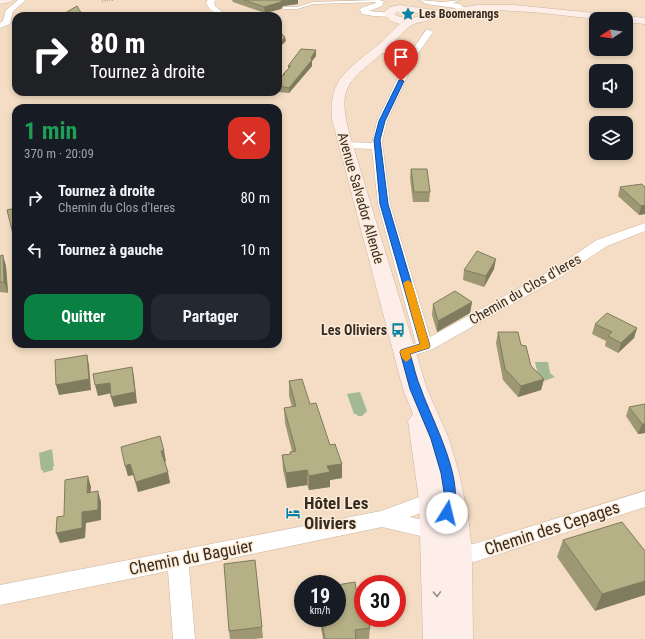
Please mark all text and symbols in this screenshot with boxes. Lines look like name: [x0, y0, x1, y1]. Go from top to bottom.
place icon: Les Boomerangs: [400, 6, 416, 22]
place label: Les Boomerangs: [419, 7, 499, 21]
north arrow: [589, 12, 633, 56]
map controls: [589, 12, 633, 160]
text: 80 m: [90, 27, 146, 60]
icon: right: [24, 28, 76, 80]
pin: [384, 40, 418, 81]
icon: arrive: [390, 46, 412, 68]
text: Tournez à droite: [90, 61, 205, 82]
button: sound: [589, 64, 633, 108]
button: layers: [589, 116, 633, 160]
text: 1 min: [24, 117, 77, 145]
button: close: [228, 117, 270, 159]
street label: Avenue Salvador Allende: [335, 130, 388, 266]
text: 370 m · 20:09: [24, 146, 94, 161]
text: Tournez à droite: [58, 182, 155, 200]
icon: right: [24, 187, 46, 209]
text: 80 m: [240, 189, 270, 207]
text: Chemin du Clos d'Ieres: [58, 200, 175, 215]
icon: left: [24, 239, 46, 261]
text: Tournez à gauche: [58, 241, 163, 259]
text: 10 m: [240, 241, 270, 259]
street label: Chemin du Clos d'Ieres: [466, 251, 584, 327]
button: Quitter: [24, 294, 143, 340]
button: Partager: [151, 294, 270, 340]
place label: Les Oliviers: [321, 322, 387, 338]
bus stop icon: Les Oliviers: [390, 322, 406, 338]
position arrow: [426, 492, 468, 534]
place label: Hôtel Les Oliviers: [304, 493, 369, 533]
street label: Chemin des Cepages: [482, 497, 622, 559]
hotel icon: Hôtel Les Oliviers: [285, 505, 301, 521]
street label: Chemin du Baguier: [127, 535, 255, 579]
speed limit sign: 30: [354, 575, 406, 627]
text: 19: [310, 584, 330, 608]
one-way arrow: [433, 591, 442, 597]
text: km/h: [310, 605, 330, 616]

